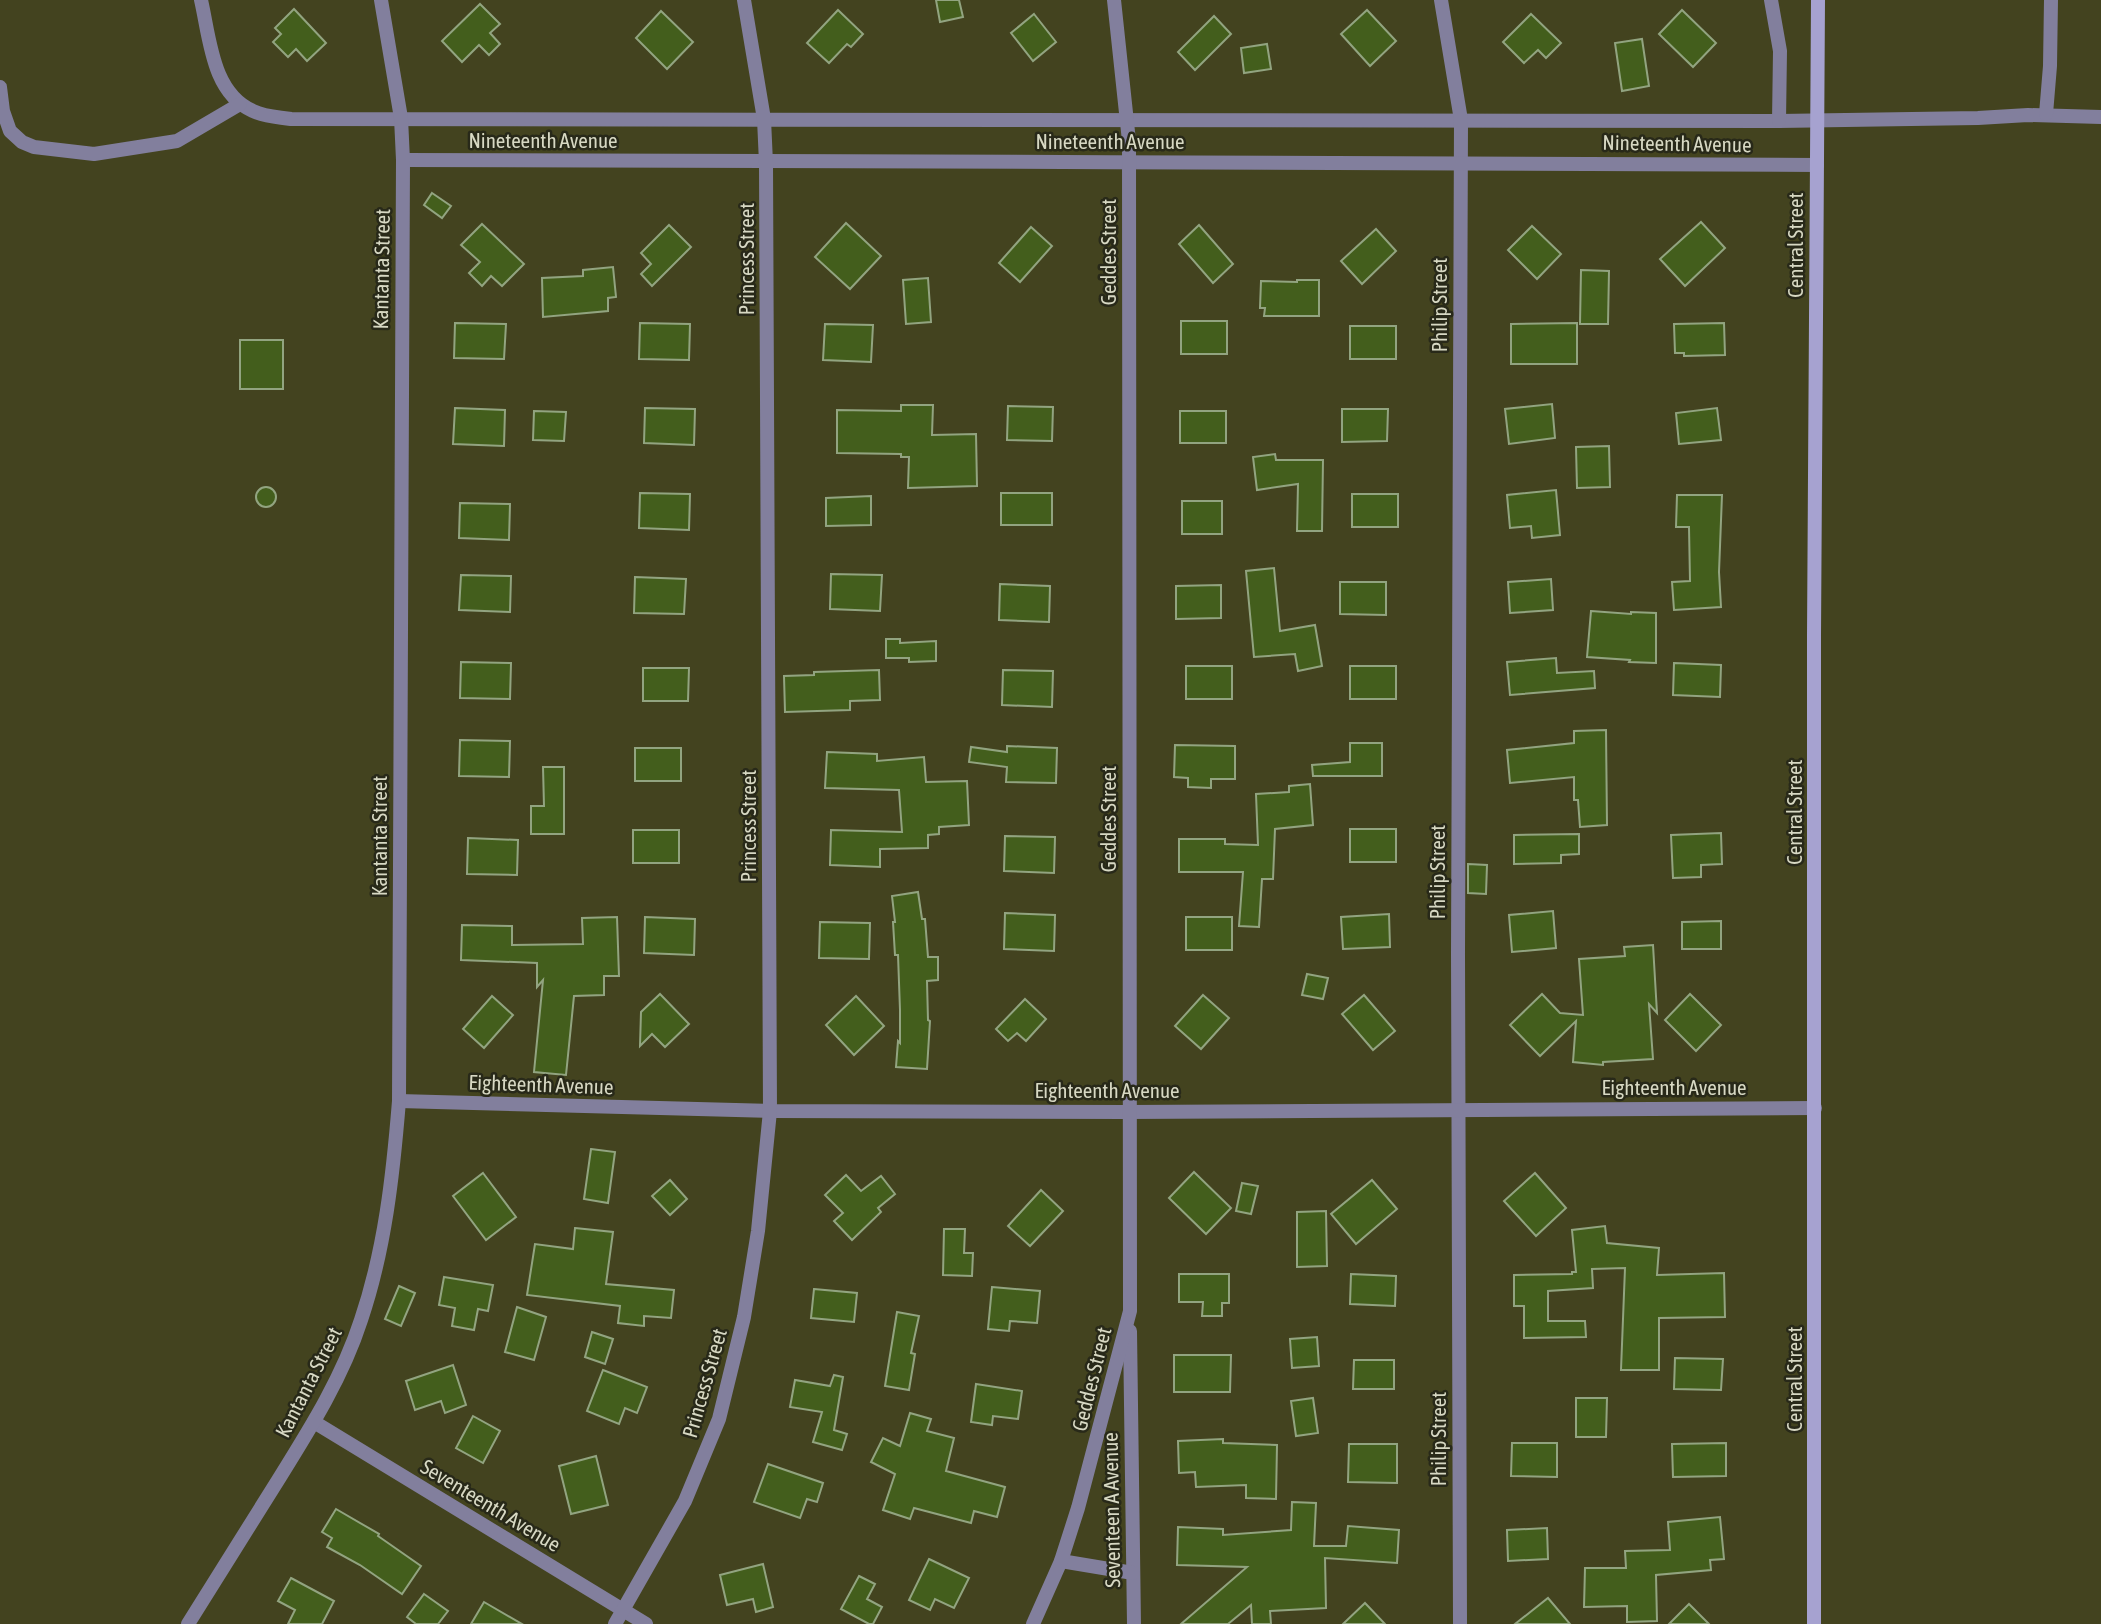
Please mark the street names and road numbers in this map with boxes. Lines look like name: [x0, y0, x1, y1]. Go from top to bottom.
street label: Nineteenth Avenue: [468, 128, 618, 152]
street label: Nineteenth Avenue: [1035, 129, 1185, 153]
street label: Nineteenth Avenue: [1602, 130, 1752, 156]
street label: Central Street: [1783, 192, 1807, 298]
street label: Geddes Street: [1096, 199, 1120, 305]
street label: Princess Street: [734, 203, 758, 315]
street label: Kantanta Street: [368, 209, 394, 329]
street label: Philip Street: [1427, 258, 1451, 352]
street label: Central Street: [1782, 759, 1806, 865]
street label: Geddes Street: [1096, 766, 1120, 872]
street label: Princess Street: [736, 770, 760, 882]
street label: Kantanta Street: [367, 776, 391, 896]
street label: Philip Street: [1425, 825, 1449, 919]
street label: Eighteenth Avenue: [468, 1069, 614, 1099]
street label: Eighteenth Avenue: [1601, 1075, 1747, 1099]
street label: Eighteenth Avenue: [1034, 1078, 1180, 1102]
street label: Kantanta Street: [270, 1323, 346, 1441]
street label: Geddes Street: [1066, 1324, 1116, 1434]
street label: Princess Street: [677, 1326, 731, 1440]
street label: Central Street: [1782, 1326, 1806, 1432]
street label: Philip Street: [1426, 1392, 1450, 1486]
street label: Seventeen A Avenue: [1098, 1432, 1124, 1588]
street label: Seventeenth Avenue: [417, 1454, 565, 1556]

